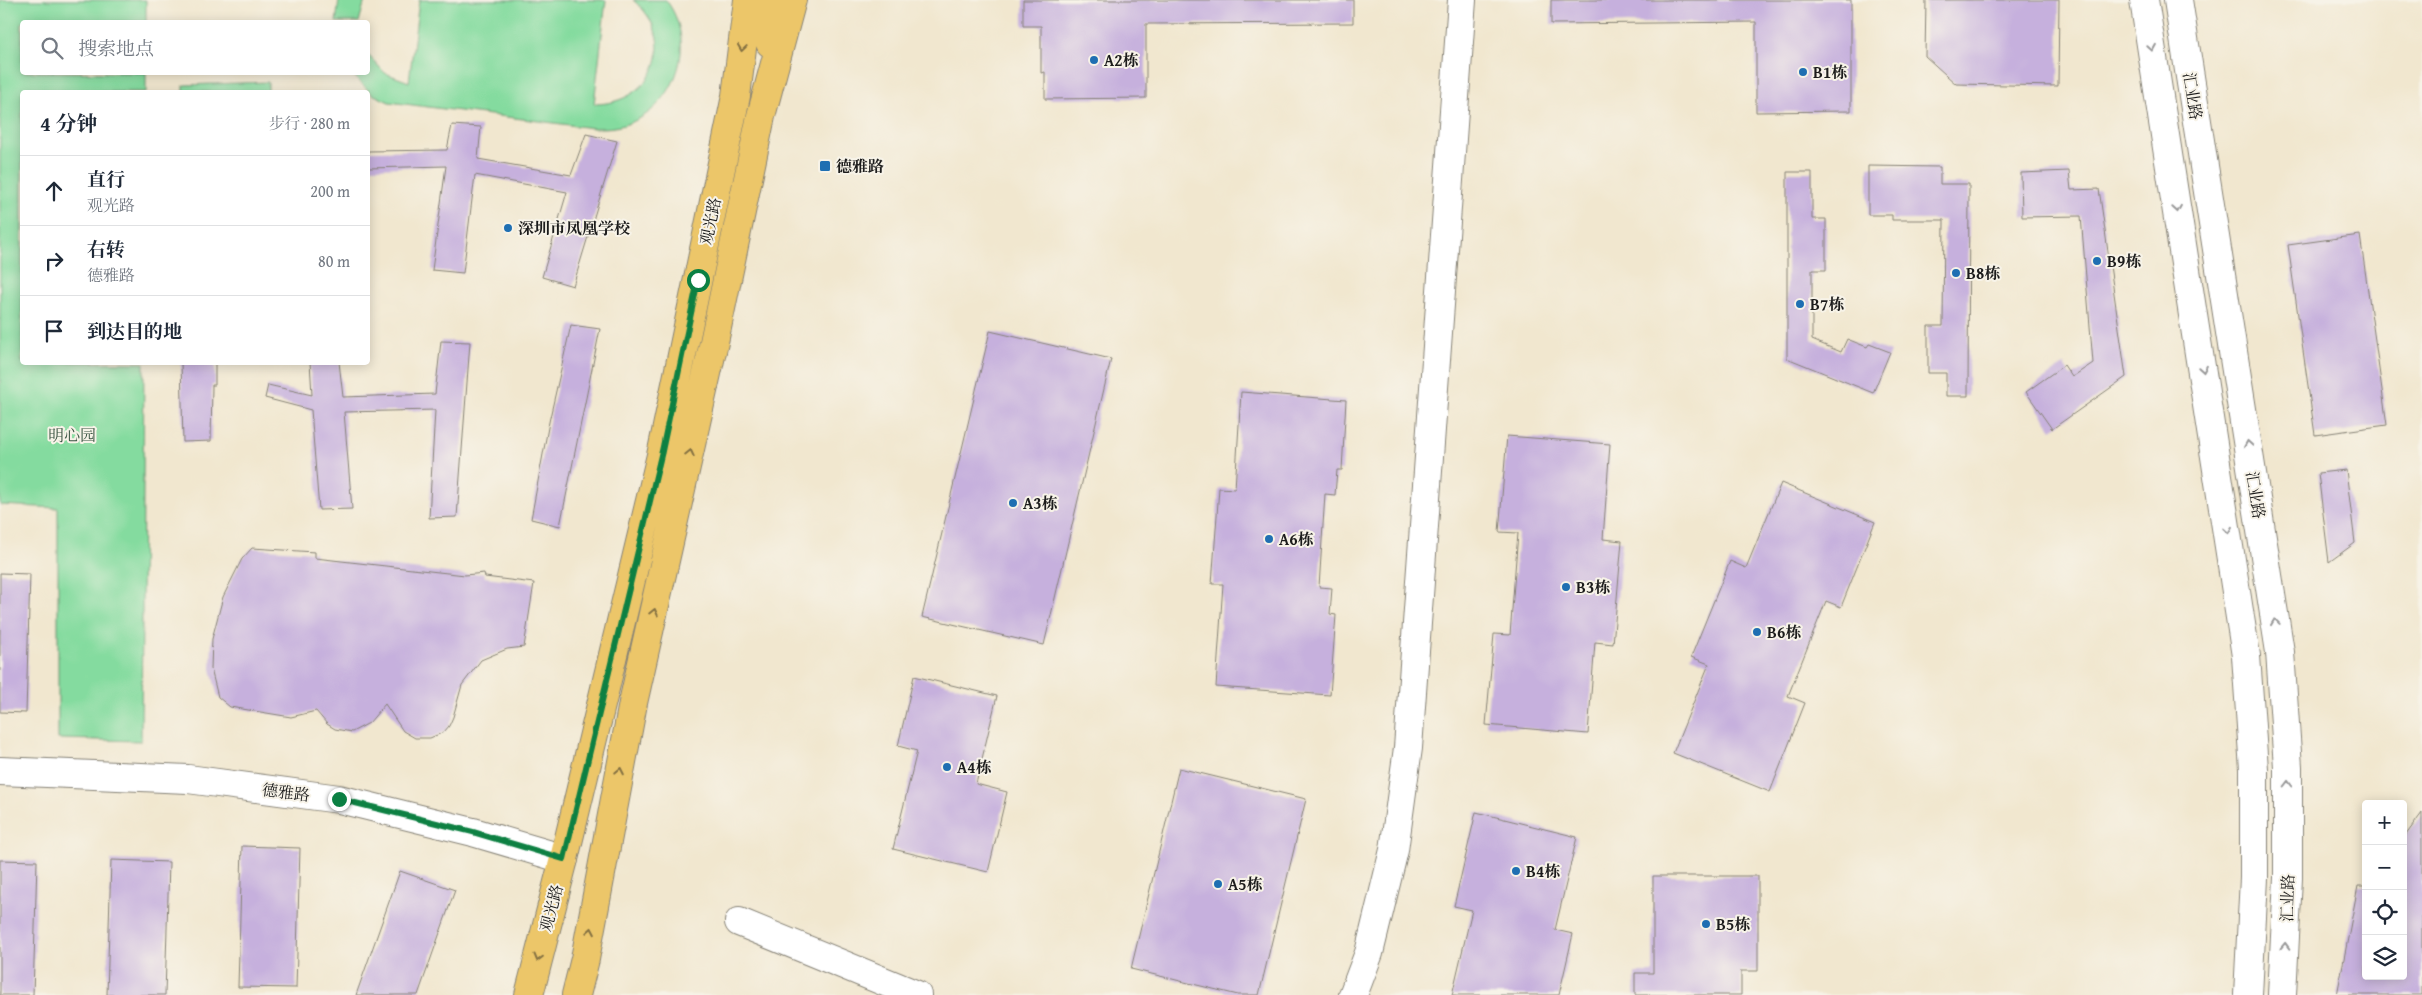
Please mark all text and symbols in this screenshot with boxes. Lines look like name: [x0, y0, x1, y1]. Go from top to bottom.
search box: [20, 20, 370, 75]
icon: search: [38, 34, 66, 62]
text: 搜索地点: [78, 34, 154, 62]
one-way arrow: [737, 45, 748, 53]
one-way arrow: [2146, 45, 2157, 53]
place label: A2栋: [1104, 48, 1139, 72]
marker: A2栋: [1088, 54, 1100, 66]
place label: B1栋: [1813, 60, 1847, 84]
marker: B1栋: [1797, 66, 1809, 78]
street label: 汇业路: [2177, 70, 2209, 122]
text: 4 分钟: [40, 108, 98, 139]
text: 步行 · 280 m: [269, 111, 350, 135]
place label: 德雅路: [836, 154, 884, 178]
marker: 德雅路: [818, 159, 832, 173]
text: 直行: [87, 165, 125, 193]
icon: ahead: [40, 177, 68, 205]
text: 200 m: [310, 179, 350, 203]
text: 观光路: [87, 193, 135, 217]
street label: 观光路: [693, 195, 727, 247]
one-way arrow: [2172, 204, 2182, 213]
place label: 深圳市凤凰学校: [518, 216, 630, 240]
marker: 深圳市凤凰学校: [502, 222, 514, 234]
text: 右转: [87, 235, 125, 263]
icon: right: [40, 247, 68, 275]
text: 80 m: [318, 249, 350, 273]
place label: B9栋: [2107, 249, 2141, 273]
marker: B9栋: [2091, 255, 2103, 267]
place label: B8栋: [1966, 261, 2000, 285]
text: 德雅路: [87, 263, 135, 287]
marker: B8栋: [1950, 267, 1962, 279]
route start: [687, 269, 710, 292]
place label: B7栋: [1810, 292, 1844, 316]
marker: B7栋: [1794, 298, 1806, 310]
icon: arrive: [40, 317, 68, 345]
text: 到达目的地: [87, 317, 182, 345]
one-way arrow: [2197, 365, 2207, 374]
park label: 明心园: [48, 423, 96, 447]
one-way arrow: [2244, 440, 2254, 448]
one-way arrow: [684, 449, 694, 458]
street label: 汇业路: [2240, 469, 2272, 521]
place label: A3栋: [1023, 491, 1058, 515]
marker: A3栋: [1007, 497, 1019, 509]
one-way arrow: [2222, 526, 2233, 534]
place label: A6栋: [1279, 527, 1314, 551]
marker: A6栋: [1263, 533, 1275, 545]
place label: B3栋: [1576, 575, 1610, 599]
marker: B3栋: [1560, 581, 1572, 593]
one-way arrow: [648, 607, 659, 616]
one-way arrow: [2270, 618, 2281, 626]
place label: B6栋: [1767, 620, 1801, 644]
marker: B6栋: [1751, 626, 1763, 638]
place label: A4栋: [957, 755, 992, 779]
marker: A4栋: [941, 761, 953, 773]
one-way arrow: [615, 766, 625, 775]
street label: 德雅路: [261, 777, 311, 807]
one-way arrow: [2283, 780, 2293, 788]
route end: [328, 788, 351, 811]
map controls: [2362, 800, 2407, 980]
button: +: [2362, 800, 2407, 845]
button: −: [2362, 845, 2407, 890]
place label: B4栋: [1526, 859, 1560, 883]
marker: B4栋: [1510, 865, 1522, 877]
place label: A5栋: [1228, 872, 1263, 896]
street label: 汇业路: [2274, 874, 2300, 922]
marker: A5栋: [1212, 878, 1224, 890]
street label: 观光路: [533, 882, 569, 934]
button: locate: [2362, 890, 2407, 935]
place label: B5栋: [1716, 912, 1750, 936]
marker: B5栋: [1700, 918, 1712, 930]
one-way arrow: [585, 926, 595, 935]
button: layers: [2362, 935, 2407, 980]
one-way arrow: [2280, 942, 2291, 950]
one-way arrow: [533, 953, 544, 962]

